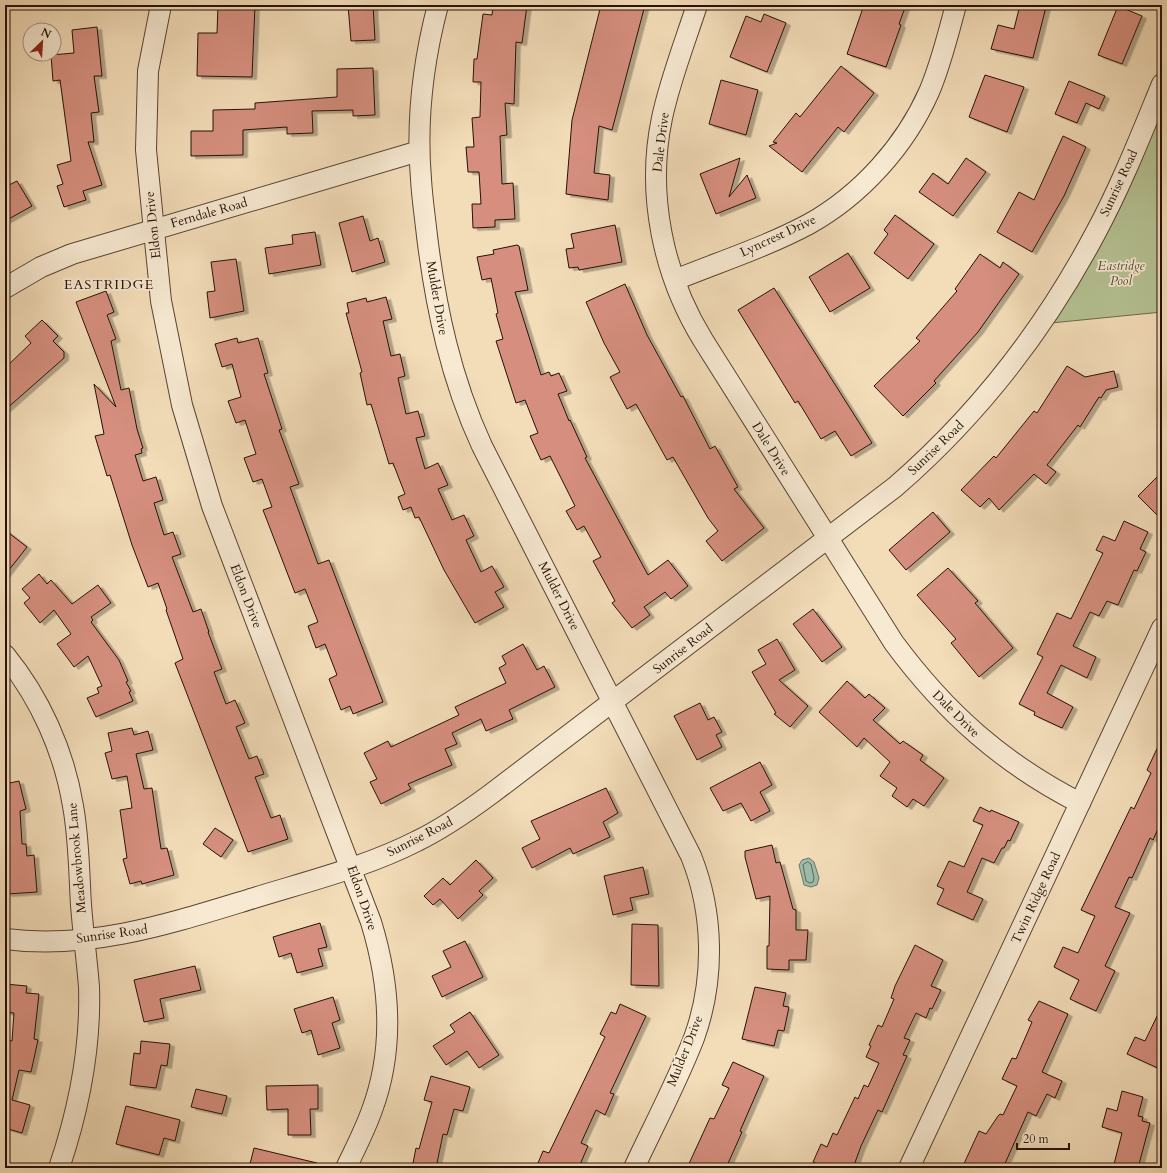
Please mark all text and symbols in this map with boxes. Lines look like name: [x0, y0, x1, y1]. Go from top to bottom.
north arrow: [22, 22, 62, 62]
text: N: [39, 25, 54, 42]
street label: Dale Drive: [648, 111, 674, 173]
street label: Sunrise Road: [1096, 147, 1142, 219]
street label: Eldon Drive: [141, 190, 165, 260]
street label: Ferndale Road: [168, 193, 250, 233]
street label: Lyncrest Drive: [737, 210, 819, 262]
park label: Eastridge Pool: [1098, 257, 1145, 290]
street label: Mulder Drive: [422, 259, 452, 337]
district label: EASTRIDGE: [64, 275, 154, 294]
street label: Sunrise Road: [904, 417, 968, 479]
street label: Dale Drive: [747, 419, 795, 479]
street label: Mulder Drive: [534, 558, 584, 634]
street label: Eldon Drive: [225, 561, 267, 631]
street label: Sunrise Road: [649, 620, 717, 678]
street label: Dale Drive: [928, 686, 984, 742]
street label: Meadowbrook Lane: [63, 802, 91, 914]
street label: Sunrise Road: [384, 813, 456, 861]
street label: Twin Ridge Road: [1007, 849, 1065, 947]
street label: Eldon Drive: [342, 863, 382, 933]
street label: Sunrise Road: [75, 920, 149, 948]
street label: Mulder Drive: [663, 1013, 707, 1089]
scale bar: [1017, 1125, 1069, 1151]
text: 20 m: [1023, 1131, 1050, 1147]

